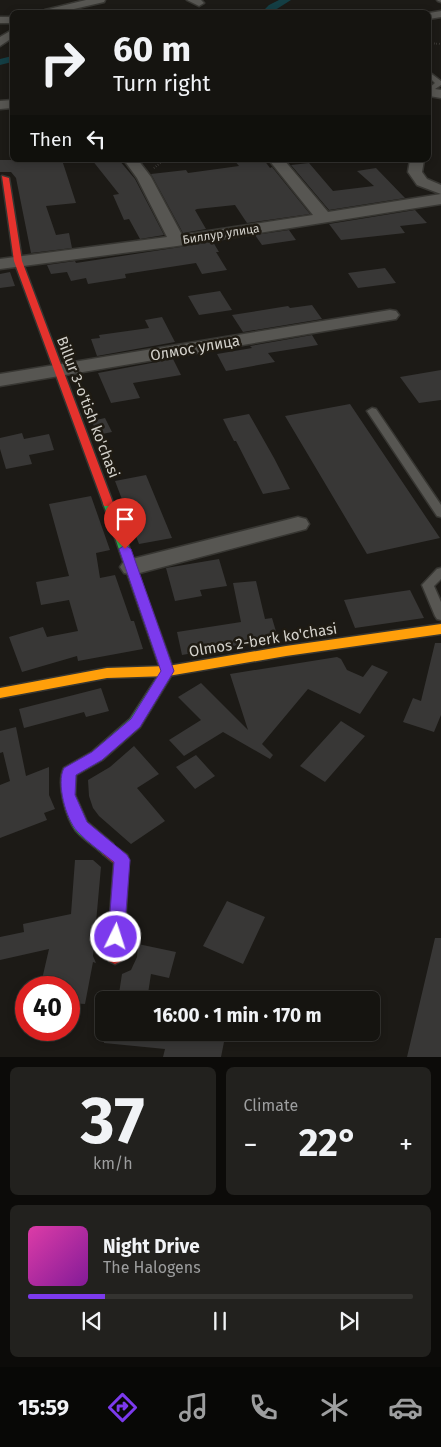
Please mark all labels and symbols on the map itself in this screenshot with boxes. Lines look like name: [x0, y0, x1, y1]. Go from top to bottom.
street label: Биллур улица: [182, 221, 260, 247]
street label: Олмос улица: [149, 331, 241, 365]
street label: Billur 3-o'tish ko'chasi: [53, 334, 123, 480]
pin: [104, 498, 146, 549]
street label: Olmos 2-berk ko'chasi: [188, 619, 338, 661]
position arrow: [89, 910, 141, 962]
speed limit sign: 40: [15, 976, 80, 1041]

